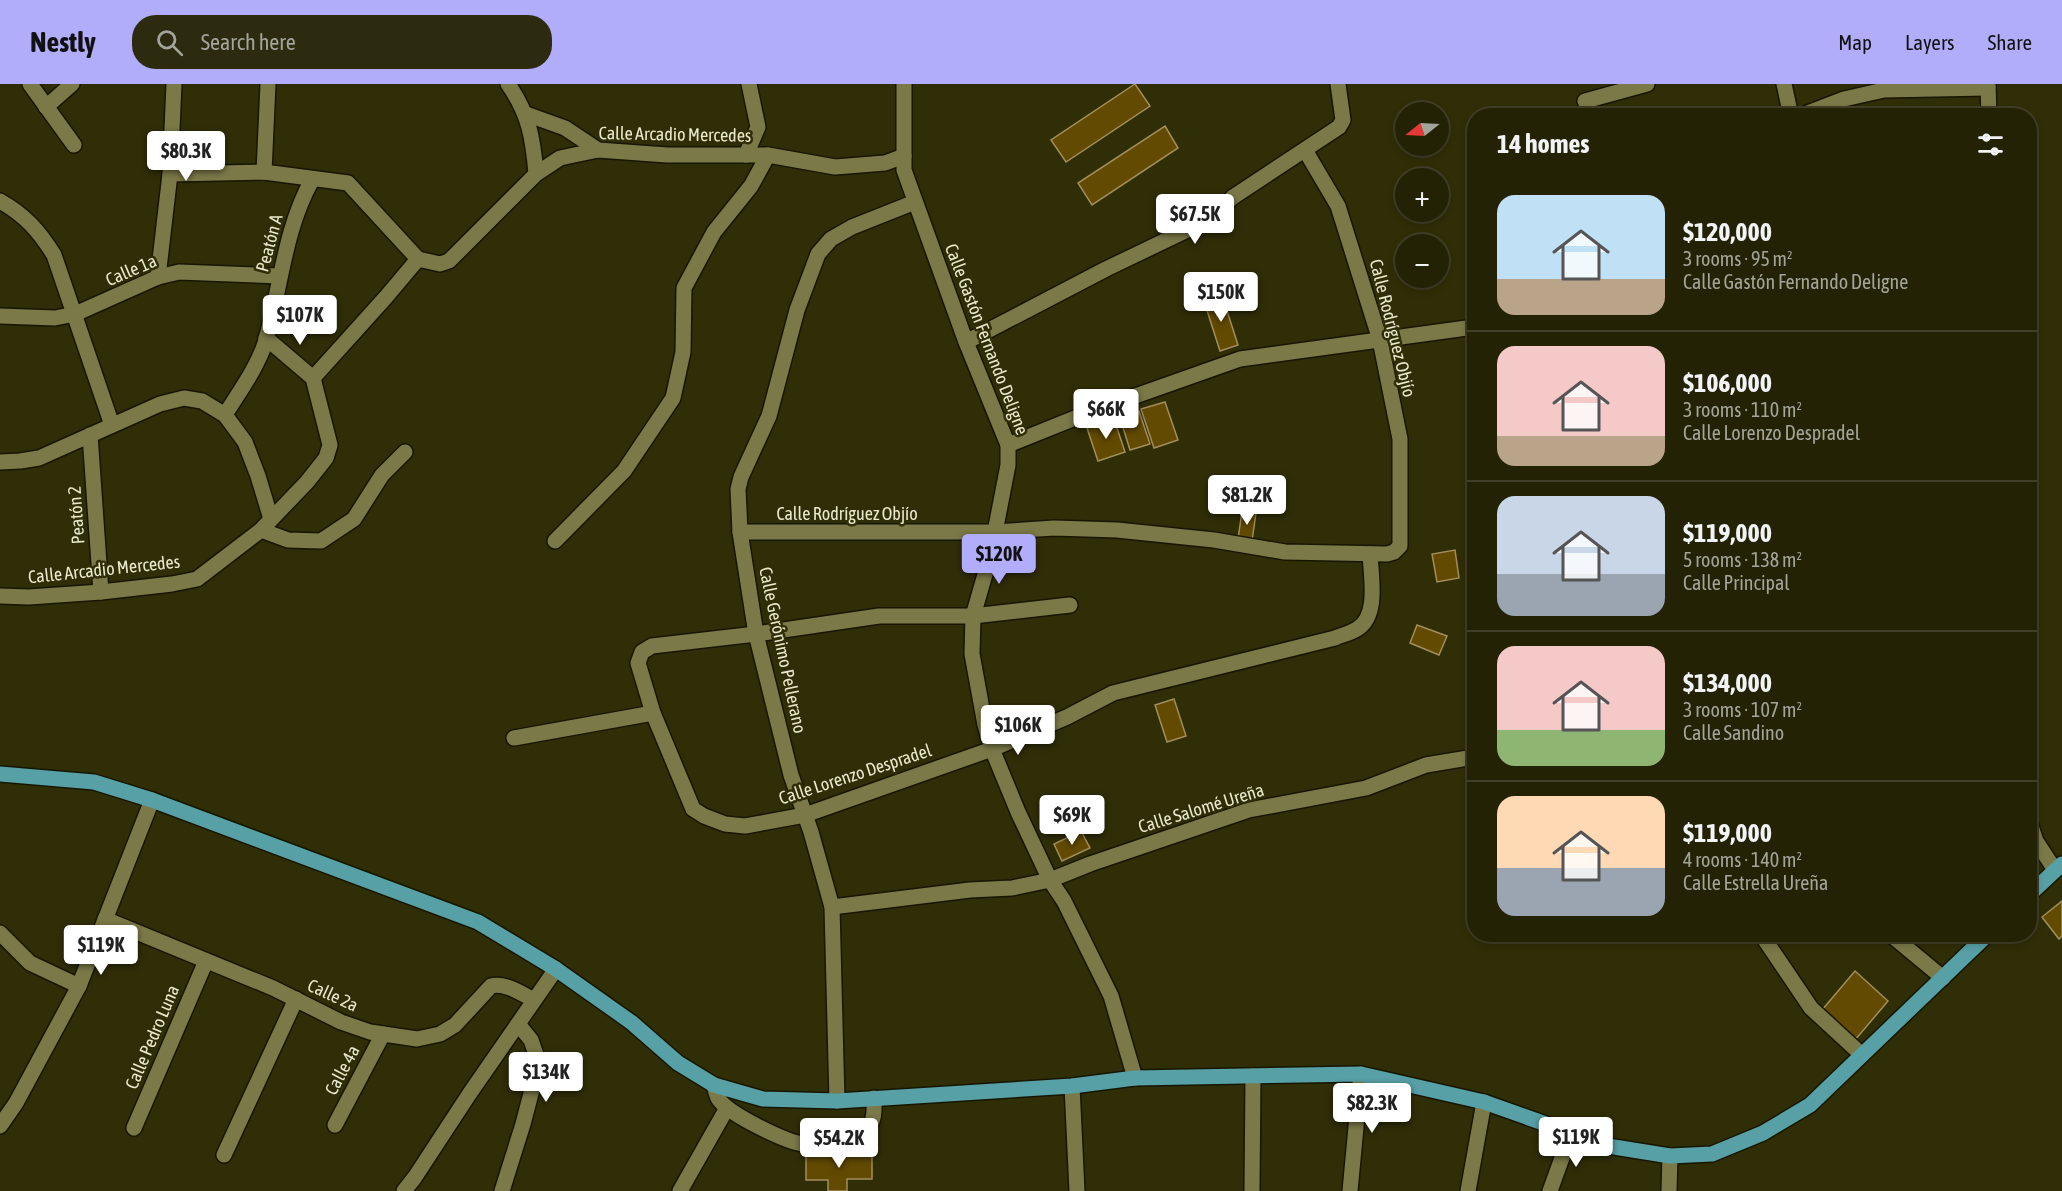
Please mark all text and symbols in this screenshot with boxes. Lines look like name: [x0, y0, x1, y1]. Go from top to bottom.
search box: [132, 15, 552, 69]
text: Nestly: [30, 26, 96, 58]
icon: search: [153, 26, 186, 59]
text: Search here: [201, 29, 296, 55]
text: Map: [1838, 30, 1872, 54]
text: Layers: [1905, 30, 1955, 54]
text: Share: [1988, 30, 2032, 54]
north arrow: [1395, 102, 1449, 156]
map controls: [1395, 102, 1449, 288]
street label: Calle Arcadio Mercedes: [599, 122, 751, 146]
icon: filters: [1974, 128, 2007, 161]
text: 14 homes: [1497, 129, 1590, 159]
pin: $80.3K: [137, 131, 235, 182]
text: $80.3K: [161, 139, 211, 162]
button: +: [1395, 168, 1449, 222]
pin: $67.5K: [1146, 194, 1244, 245]
text: $67.5K: [1170, 202, 1220, 225]
street label: Peatón A: [251, 212, 287, 274]
text: $120,000: [1683, 217, 1772, 247]
icon: home: [1545, 219, 1617, 291]
button: −: [1395, 234, 1449, 288]
street label: Calle Gastón Fernando Deligne: [941, 241, 1033, 437]
text: 3 rooms · 95 m²: [1683, 247, 1793, 270]
street label: Calle 1a: [102, 250, 160, 290]
street label: Calle Rodríguez Objío: [1366, 257, 1420, 399]
text: Calle Gastón Fernando Deligne: [1683, 270, 1908, 293]
pin: $150K: [1179, 272, 1263, 323]
text: $150K: [1198, 280, 1244, 303]
pin: $107K: [258, 295, 342, 346]
text: $107K: [277, 303, 323, 326]
text: $106,000: [1683, 368, 1772, 398]
icon: home: [1545, 370, 1617, 442]
pin: $66K: [1070, 389, 1142, 440]
text: $66K: [1088, 397, 1125, 420]
text: 3 rooms · 110 m²: [1683, 398, 1802, 421]
text: Calle Lorenzo Despradel: [1683, 421, 1860, 444]
pin: $81.2K: [1198, 475, 1296, 526]
text: $81.2K: [1222, 483, 1272, 506]
street label: Peatón 2: [63, 485, 89, 545]
street label: Calle Rodríguez Objío: [776, 503, 918, 524]
text: $119,000: [1683, 518, 1772, 548]
icon: home: [1545, 520, 1617, 592]
pin: $120K: [957, 534, 1041, 585]
text: $120K: [976, 542, 1022, 565]
text: 5 rooms · 138 m²: [1683, 548, 1802, 571]
street label: Calle Arcadio Mercedes: [27, 551, 181, 587]
street label: Calle Gerónimo Pellerano: [755, 565, 811, 735]
text: Calle Principal: [1683, 571, 1790, 594]
text: $134,000: [1683, 668, 1772, 698]
icon: home: [1545, 670, 1617, 742]
text: 3 rooms · 107 m²: [1683, 698, 1802, 721]
pin: $106K: [976, 705, 1060, 756]
text: $106K: [995, 713, 1041, 736]
text: Calle Sandino: [1683, 721, 1784, 744]
street label: Calle Lorenzo Despradel: [776, 739, 934, 809]
street label: Calle Salomé Ureña: [1136, 779, 1266, 837]
pin: $69K: [1036, 795, 1108, 846]
text: $69K: [1054, 803, 1091, 826]
text: $119,000: [1683, 818, 1772, 848]
icon: home: [1545, 820, 1617, 892]
text: 4 rooms · 140 m²: [1683, 848, 1802, 871]
text: Calle Estrella Ureña: [1683, 871, 1828, 894]
pin: $119K: [59, 925, 143, 976]
text: $119K: [78, 933, 124, 956]
street label: Calle 2a: [304, 974, 362, 1016]
street label: Calle Pedro Luna: [121, 982, 183, 1092]
street label: Calle 4a: [320, 1042, 364, 1098]
pin: $134K: [504, 1052, 588, 1103]
text: $134K: [523, 1060, 569, 1083]
pin: $82.3K: [1323, 1083, 1421, 1134]
text: $82.3K: [1347, 1091, 1397, 1114]
pin: $119K: [1534, 1117, 1618, 1168]
pin: $54.2K: [790, 1118, 888, 1169]
text: $119K: [1553, 1125, 1599, 1148]
text: $54.2K: [814, 1126, 864, 1149]

